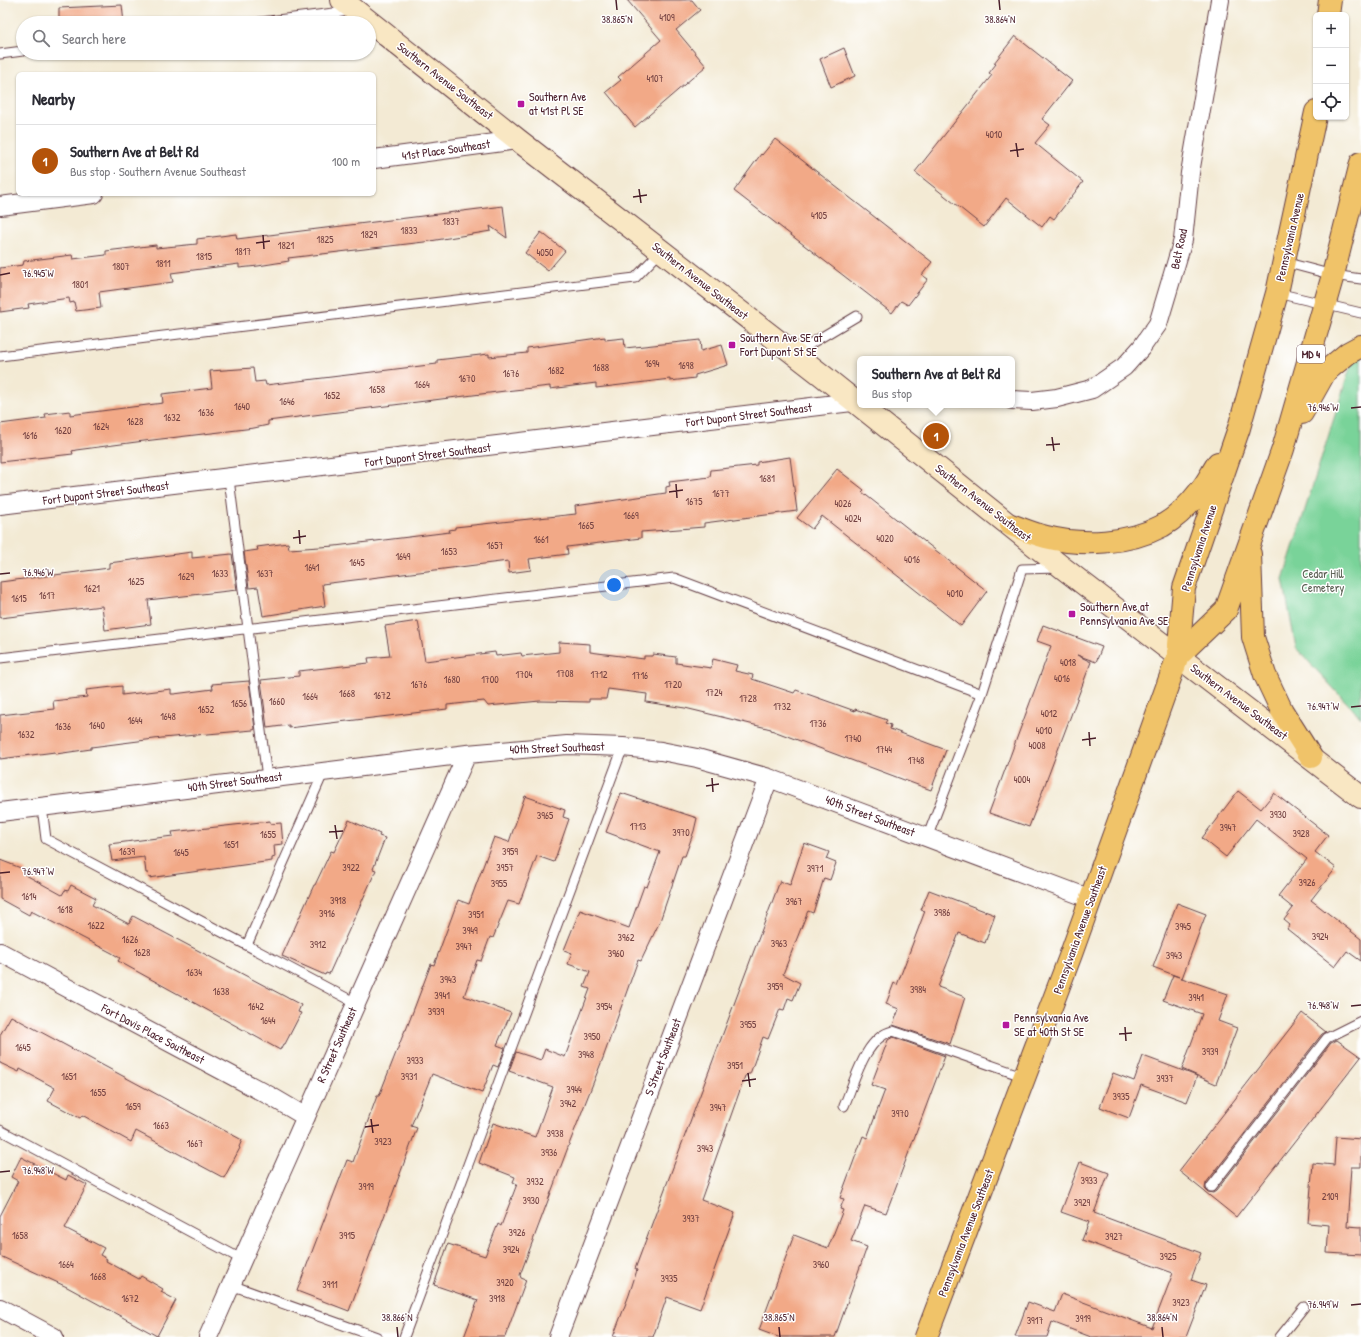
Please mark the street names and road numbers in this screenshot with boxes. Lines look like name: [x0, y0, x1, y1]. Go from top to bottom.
street label: Southern Avenue Southeast: [394, 38, 498, 124]
street label: 41st Place Southeast: [401, 135, 492, 164]
street label: Pennsylvania Avenue: [1271, 191, 1308, 283]
street label: Belt Road: [1166, 227, 1191, 271]
street label: Southern Avenue Southeast: [649, 238, 753, 324]
road number: MD 4: [1297, 345, 1325, 363]
street label: Fort Dupont Street Southeast: [684, 398, 814, 431]
street label: Fort Dupont Street Southeast: [363, 438, 493, 471]
street label: Southern Avenue Southeast: [932, 460, 1036, 546]
street label: Fort Dupont Street Southeast: [41, 476, 171, 509]
street label: Pennsylvania Avenue: [1177, 502, 1221, 593]
street label: Southern Avenue Southeast: [1187, 659, 1292, 744]
street label: 40th Street Southeast: [509, 737, 606, 758]
street label: 40th Street Southeast: [187, 767, 284, 796]
street label: 40th Street Southeast: [823, 791, 918, 841]
street label: Pennsylvania Avenue Southeast: [1048, 863, 1111, 996]
street label: Fort Davis Place Southeast: [98, 999, 209, 1068]
street label: R Street Southeast: [312, 1003, 361, 1085]
street label: S Street Southeast: [640, 1015, 685, 1098]
street label: Pennsylvania Avenue Southeast: [933, 1166, 998, 1299]

